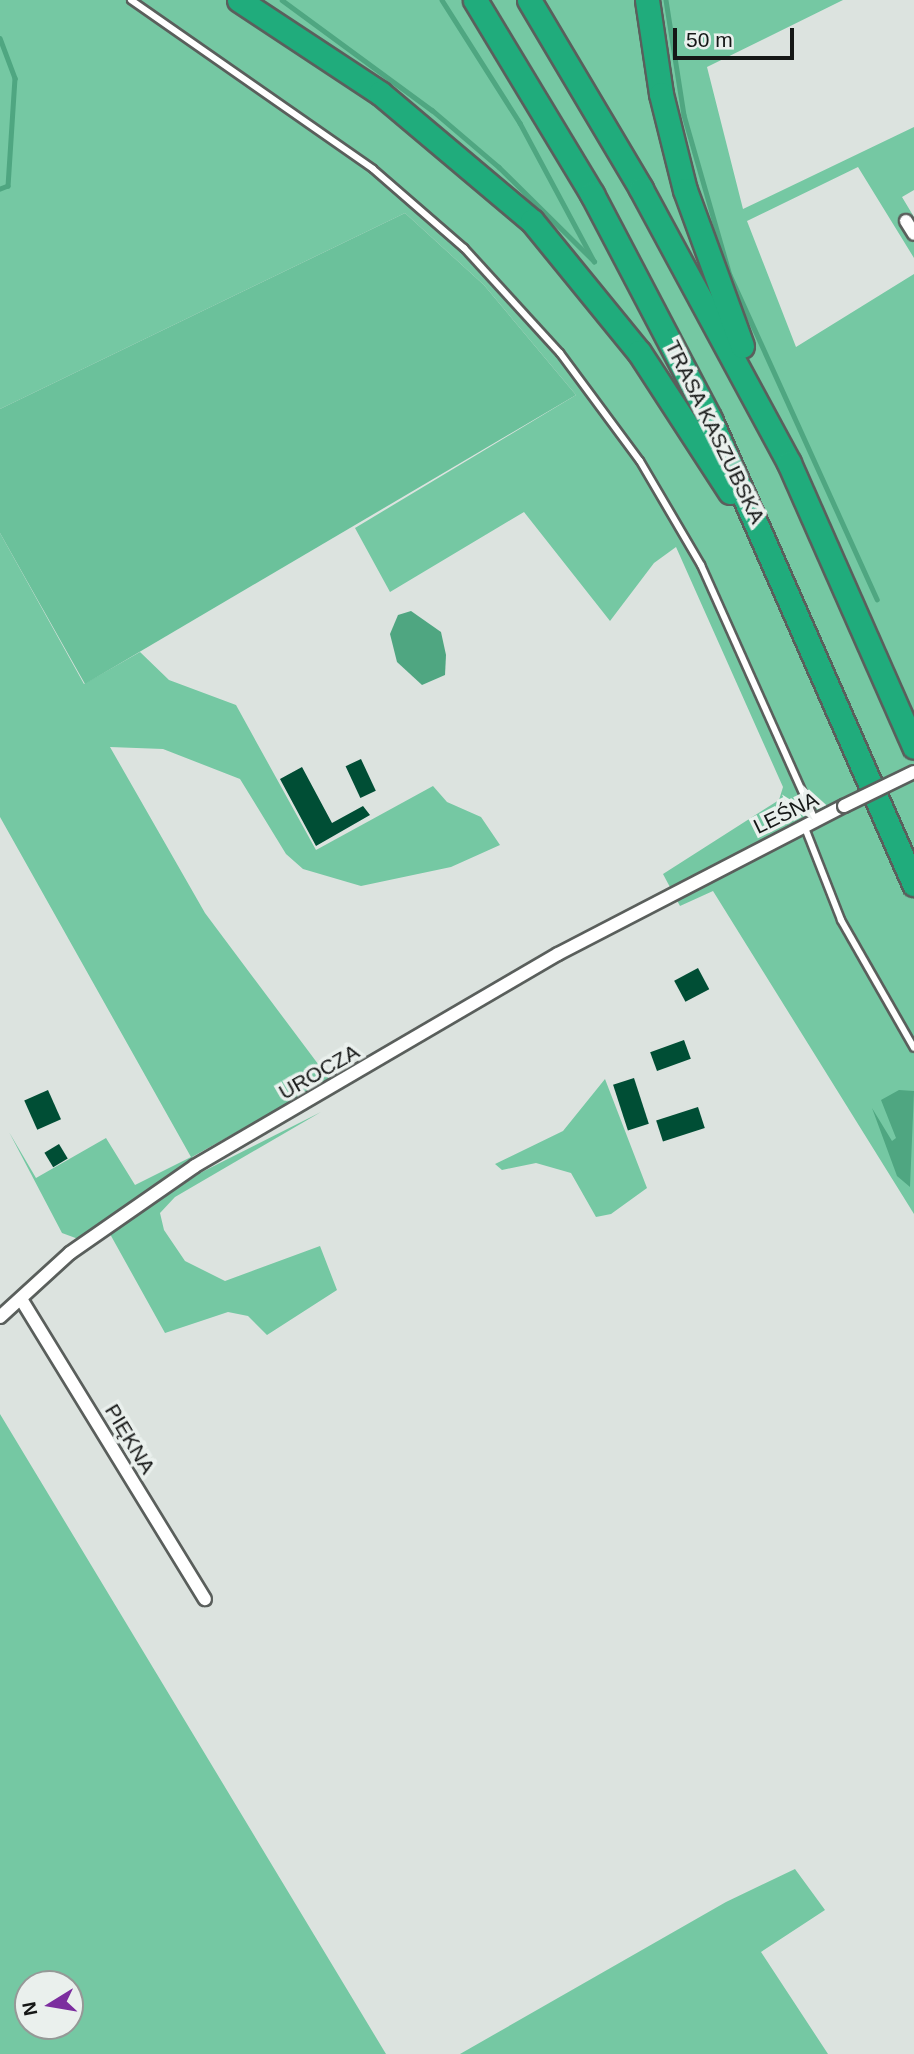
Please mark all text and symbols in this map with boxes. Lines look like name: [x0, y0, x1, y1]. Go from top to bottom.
scale bar: [676, 14, 797, 58]
text: 50 m: [686, 28, 733, 51]
street label: TRASA KASZUBSKA: [659, 336, 771, 528]
street label: LEŚNA: [750, 787, 822, 839]
street label: UROCZA: [274, 1039, 364, 1105]
street label: PIĘKNA: [99, 1399, 161, 1479]
north arrow: [14, 1970, 84, 2040]
text: N: [18, 2000, 41, 2017]

